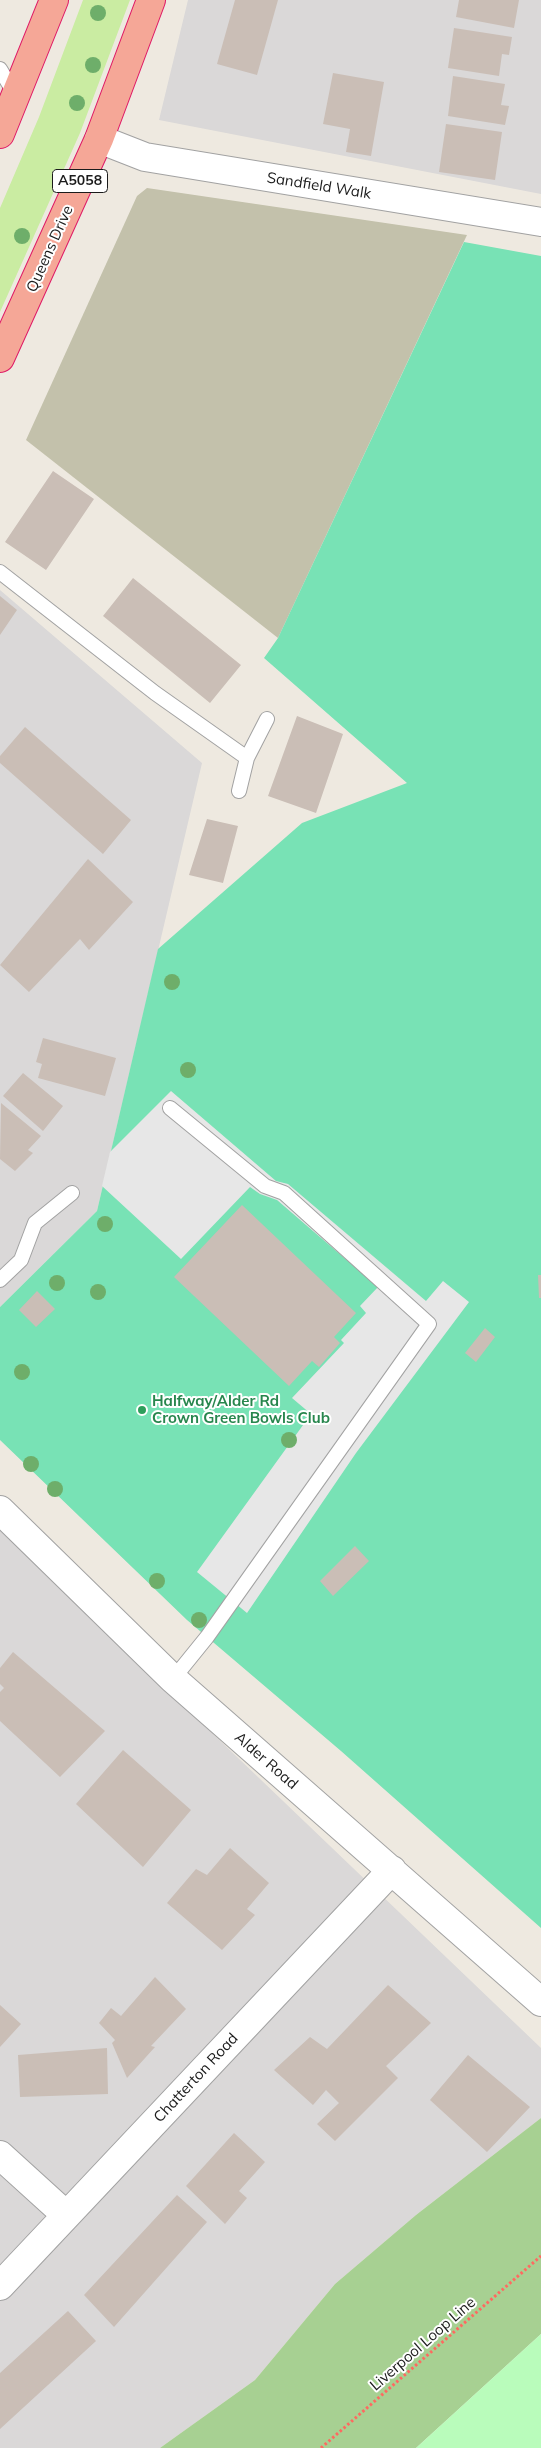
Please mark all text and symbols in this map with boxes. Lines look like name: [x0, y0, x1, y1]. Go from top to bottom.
street label: Sandfield Walk: [265, 169, 373, 203]
road number: A5058: [52, 170, 108, 192]
street label: Queens Drive: [23, 203, 77, 295]
place label: Halfway/Alder Rd Crown Green Bowls Club: [152, 1392, 330, 1427]
marker: Halfway/Alder Rd Crown Green Bowls Club: [136, 1404, 148, 1416]
street label: Alder Road: [231, 1729, 301, 1793]
street label: Chatterton Road: [150, 2030, 242, 2126]
street label: Liverpool Loop Line: [367, 2293, 479, 2395]

